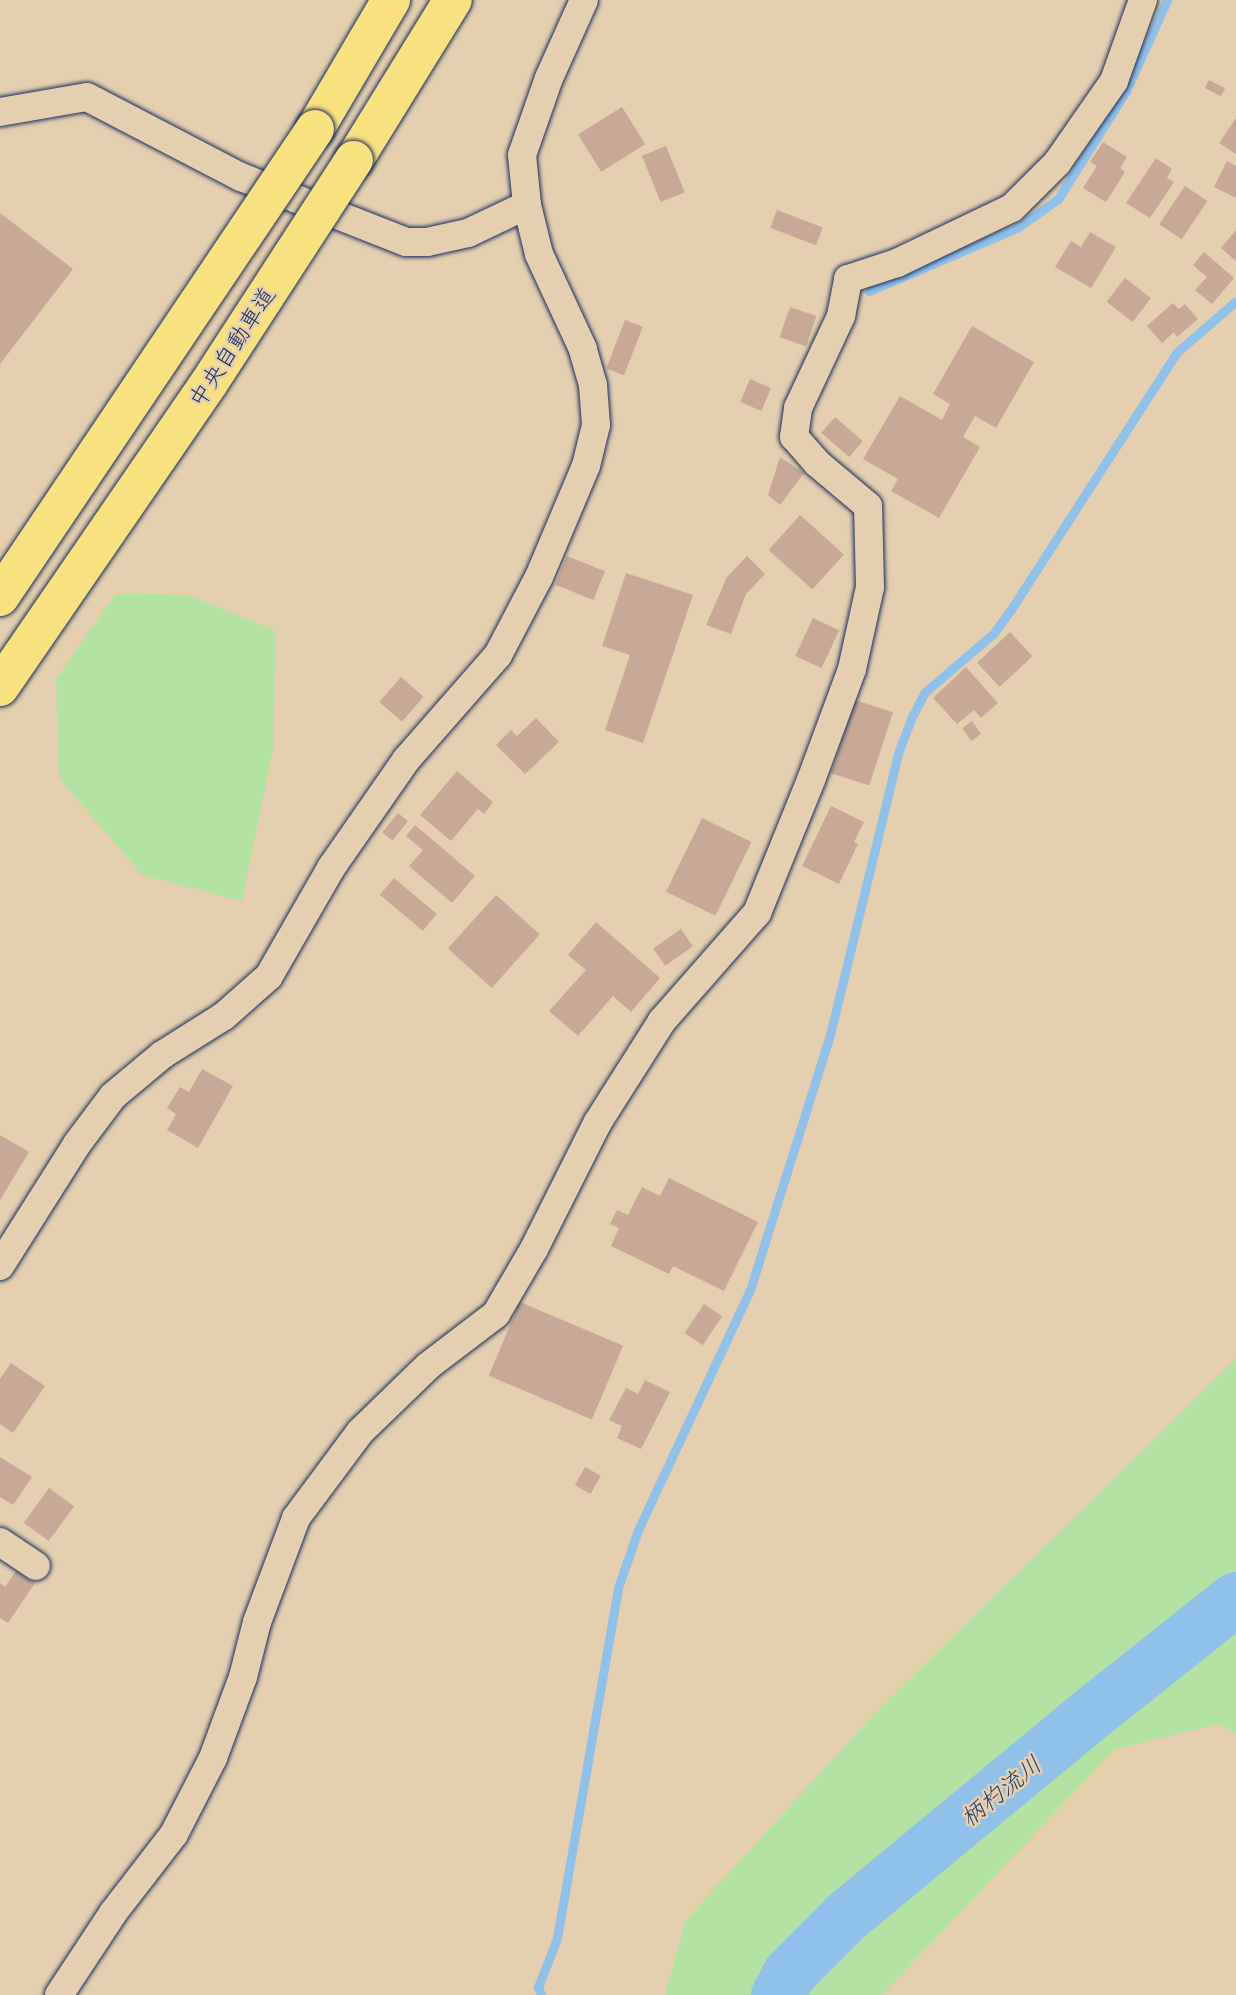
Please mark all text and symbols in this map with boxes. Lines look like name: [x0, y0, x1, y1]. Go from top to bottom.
street label: 中央自動車道: [183, 282, 281, 412]
water label: 柄杓流川: [955, 1750, 1047, 1832]

